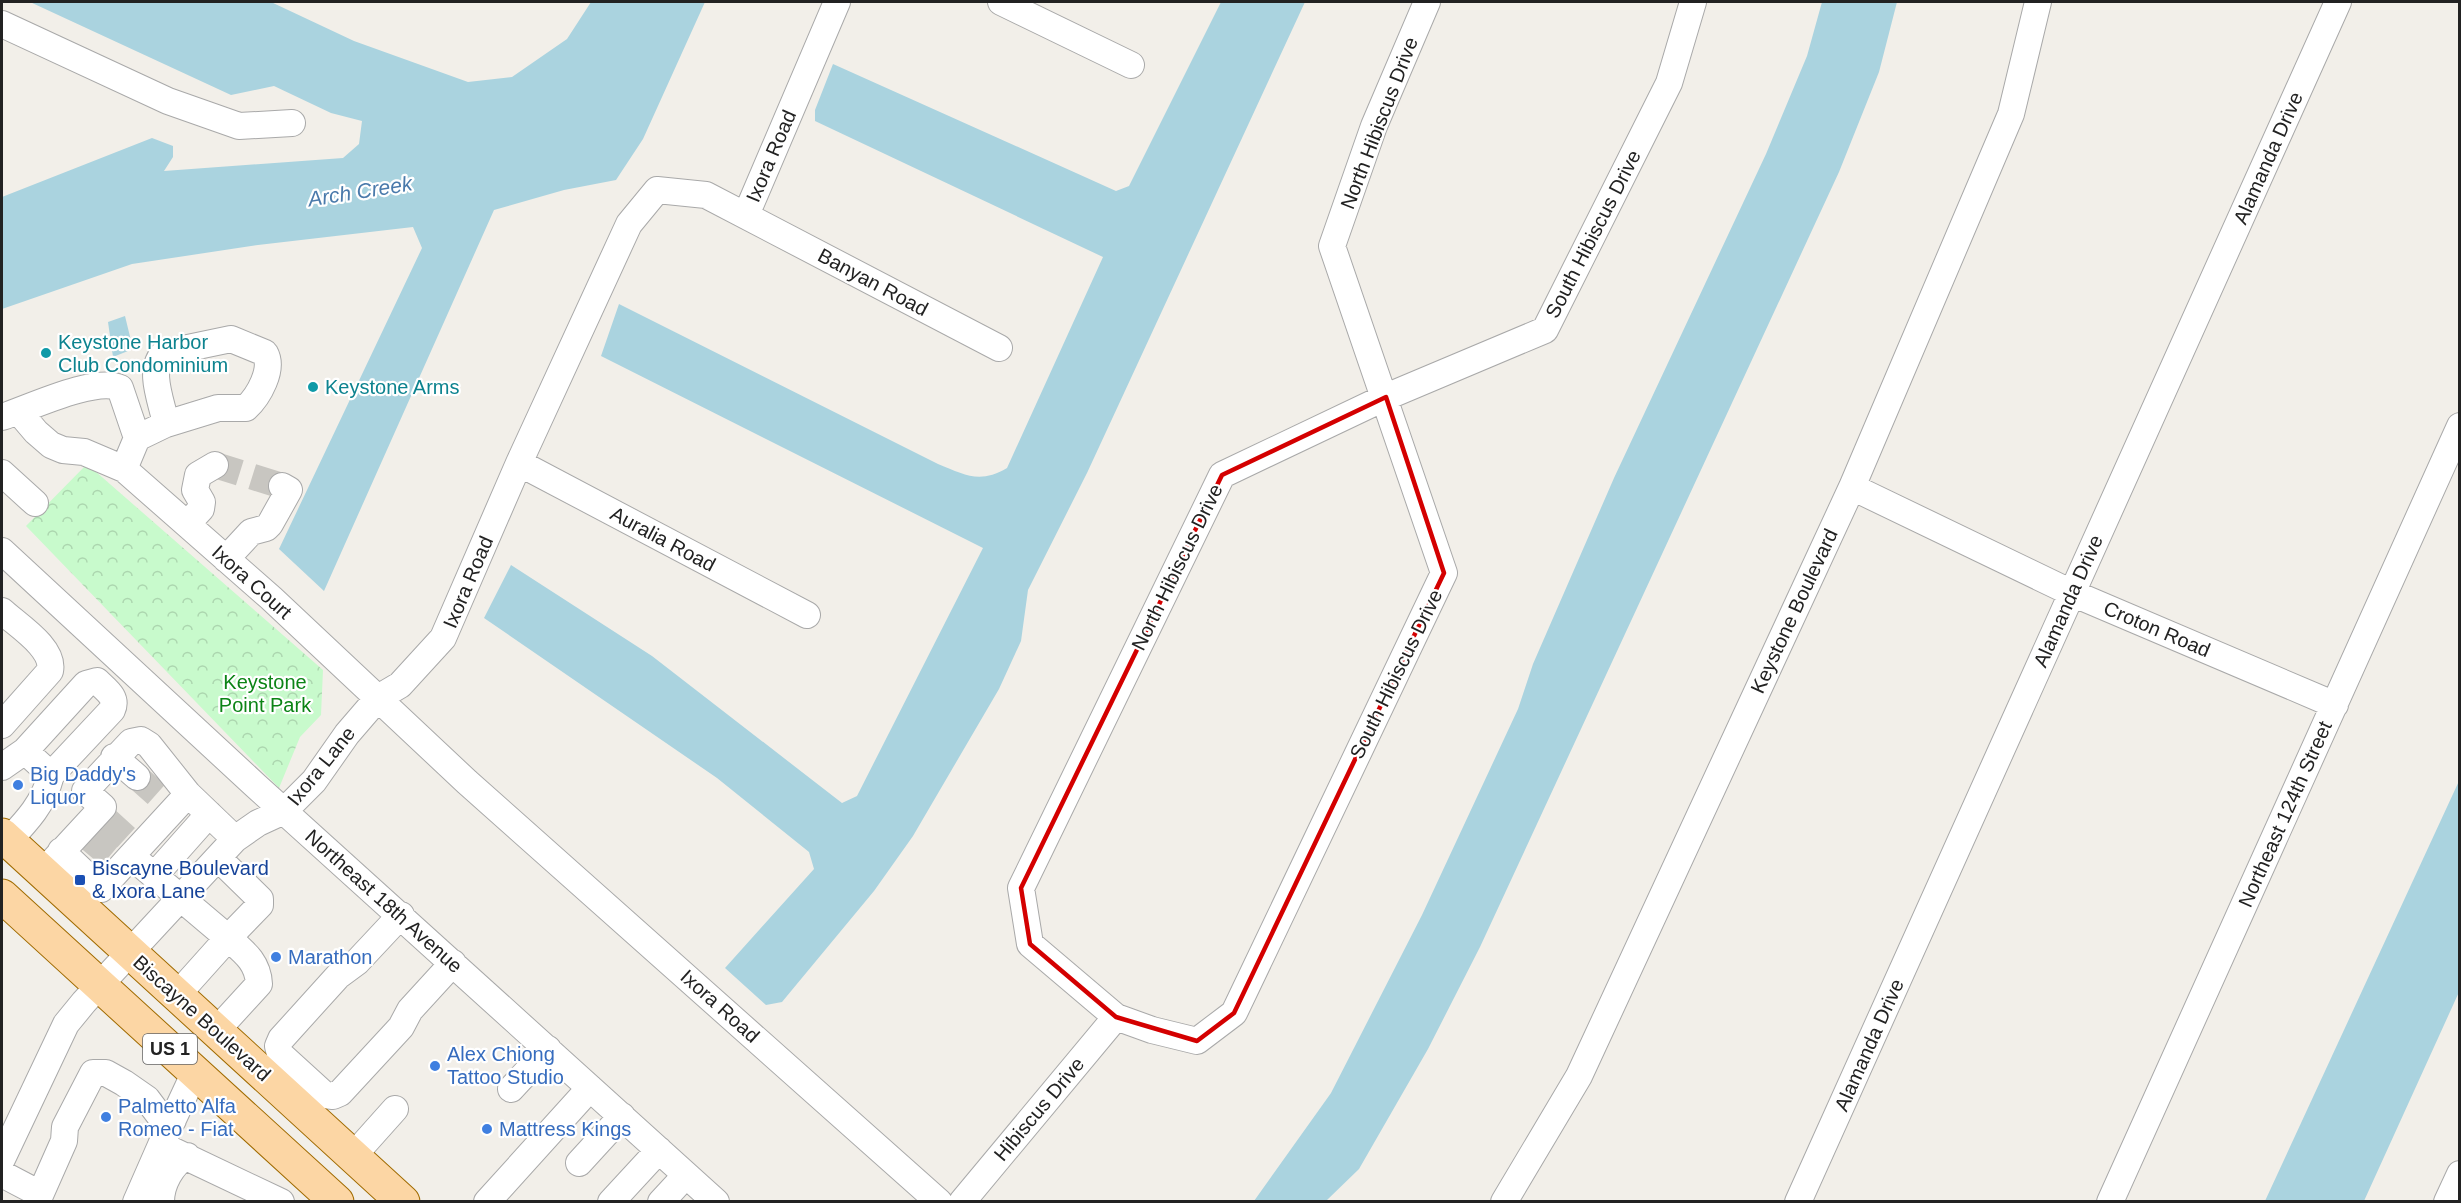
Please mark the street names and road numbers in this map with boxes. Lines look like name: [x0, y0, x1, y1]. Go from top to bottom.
street label: North Hibiscus Drive: [1336, 34, 1422, 212]
street label: Alamanda Drive: [2229, 89, 2307, 227]
street label: Ixora Road: [742, 107, 800, 205]
street label: South Hibiscus Drive: [1541, 146, 1645, 322]
street label: Banyan Road: [814, 244, 932, 320]
street label: North Hibiscus Drive: [1127, 480, 1227, 654]
street label: Auralia Road: [607, 502, 719, 576]
street label: Keystone Boulevard: [1746, 525, 1842, 697]
street label: Alamanda Drive: [2029, 532, 2107, 670]
street label: Ixora Road: [439, 533, 497, 631]
street label: Ixora Court: [208, 541, 296, 624]
street label: South Hibiscus Drive: [1345, 586, 1447, 762]
street label: Croton Road: [2101, 597, 2213, 661]
street label: Northeast 124th Street: [2234, 717, 2336, 910]
street label: Ixora Lane: [283, 722, 359, 810]
street label: Northeast 18th Avenue: [301, 825, 467, 977]
street label: Biscayne Boulevard: [129, 951, 275, 1085]
street label: Ixora Road: [676, 965, 764, 1047]
street label: Alamanda Drive: [1830, 976, 1908, 1114]
road number: US 1: [143, 1034, 197, 1064]
street label: Hibiscus Drive: [989, 1053, 1089, 1165]

